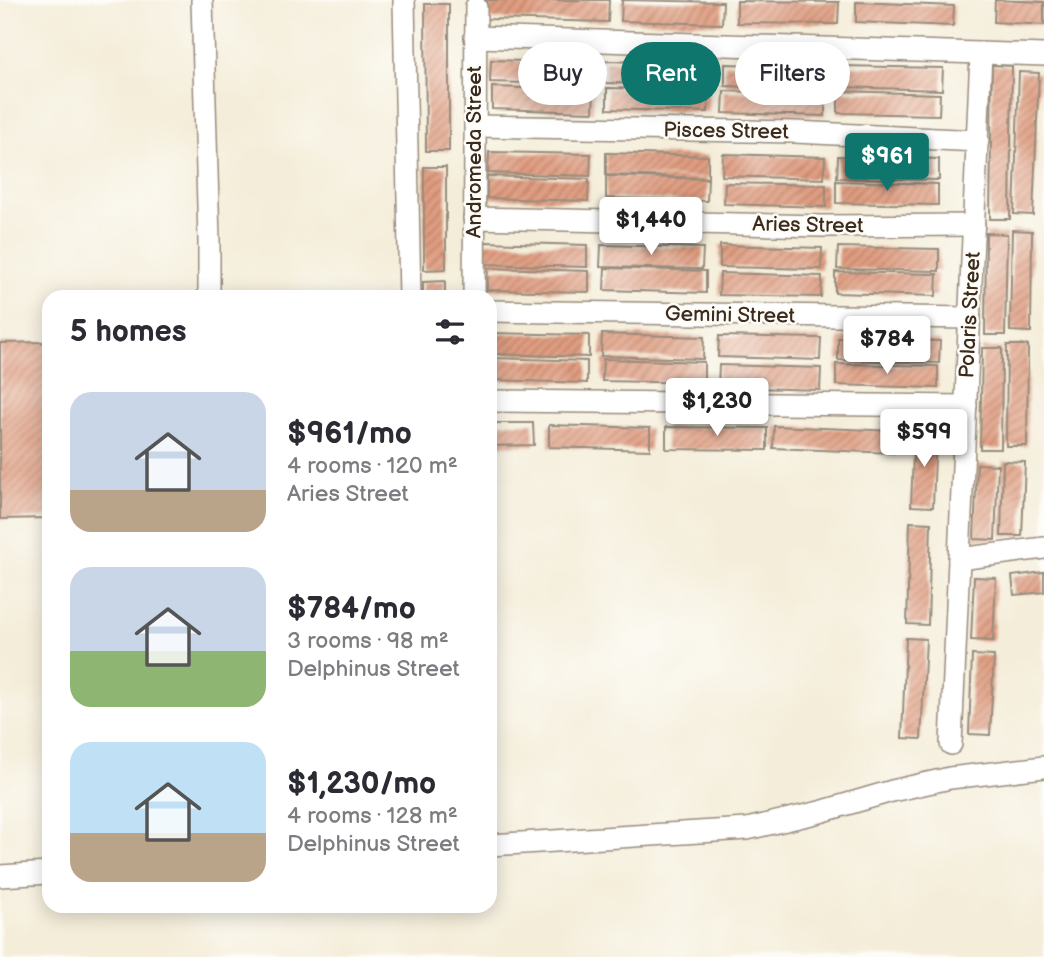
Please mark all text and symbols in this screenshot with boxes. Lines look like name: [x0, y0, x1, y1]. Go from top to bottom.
chip: Buy: [518, 42, 607, 105]
chip: Rent: [621, 42, 721, 105]
chip: Filters: [735, 42, 850, 105]
street label: Andromeda Street: [462, 65, 487, 238]
street label: Pisces Street: [663, 117, 789, 145]
pin: $961: [846, 134, 928, 193]
text: $961: [861, 142, 913, 170]
pin: $1,440: [594, 198, 708, 257]
text: $1,440: [615, 206, 687, 234]
street label: Aries Street: [752, 212, 864, 238]
street label: Polaris Street: [954, 251, 986, 379]
street label: Gemini Street: [665, 301, 796, 329]
icon: filters: [431, 313, 469, 351]
text: 5 homes: [70, 314, 187, 350]
pin: $784: [846, 316, 928, 376]
text: $784: [859, 325, 915, 353]
pin: $1,230: [660, 378, 774, 438]
text: $1,230: [682, 387, 752, 415]
pin: $599: [883, 410, 965, 469]
text: $961/mo: [287, 416, 412, 452]
text: $599: [896, 418, 952, 446]
icon: home: [126, 420, 210, 504]
text: 4 rooms · 120 m²: [287, 452, 458, 480]
text: Aries Street: [287, 480, 409, 508]
text: $784/mo: [287, 591, 416, 627]
icon: home: [126, 595, 210, 679]
text: 3 rooms · 98 m²: [287, 627, 449, 655]
text: Delphinus Street: [287, 655, 460, 683]
text: $1,230/mo: [287, 766, 436, 802]
icon: home: [126, 770, 210, 854]
text: 4 rooms · 128 m²: [287, 802, 458, 830]
text: Delphinus Street: [287, 830, 460, 858]

